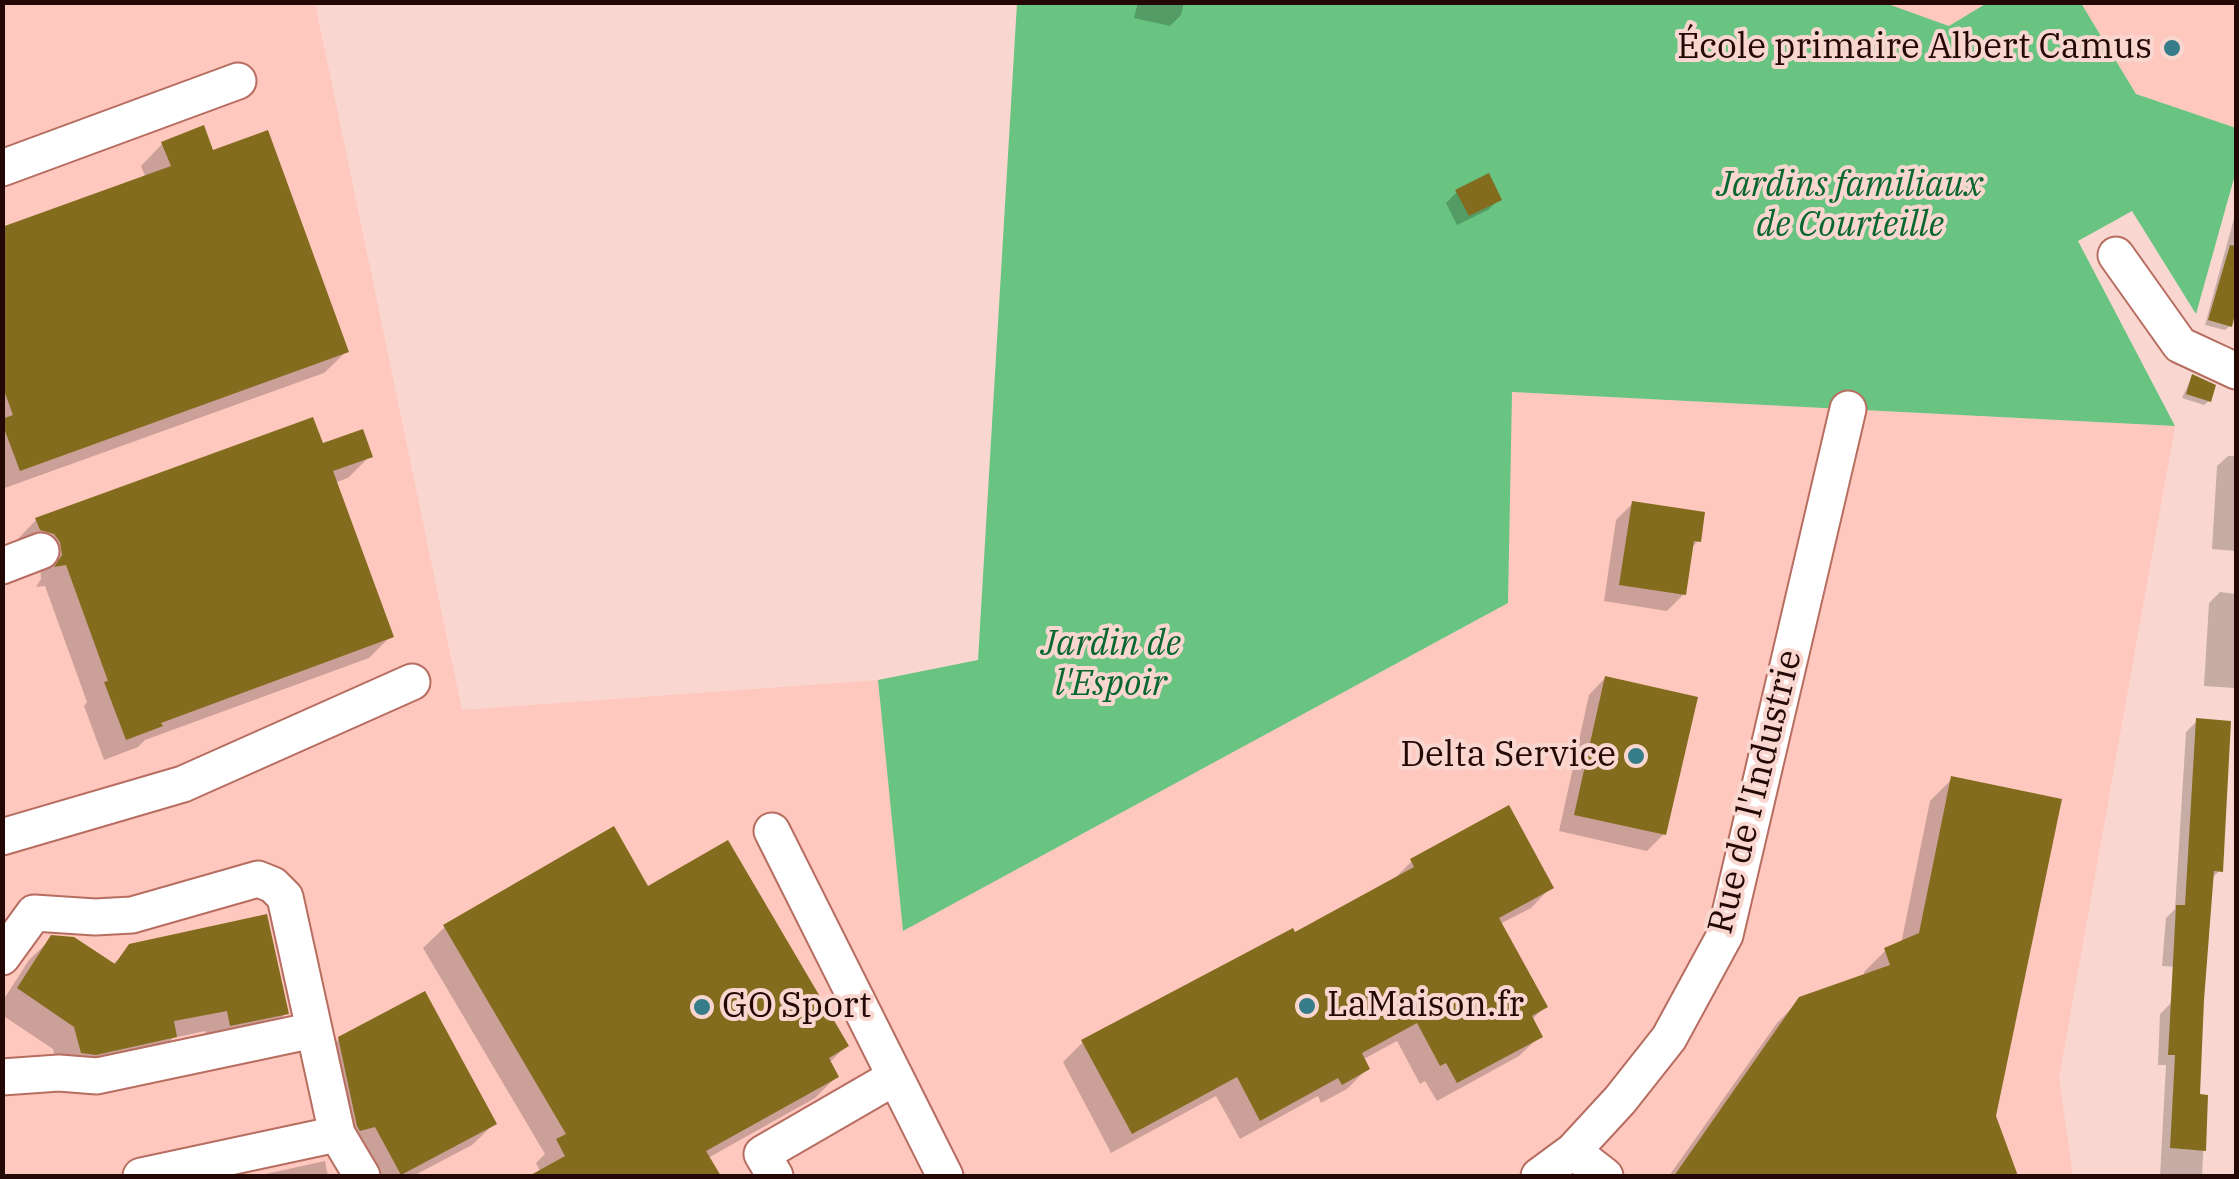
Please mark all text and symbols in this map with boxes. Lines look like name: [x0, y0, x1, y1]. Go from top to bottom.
place label: École primaire Albert Camus: [1677, 27, 2152, 69]
marker: École primaire Albert Camus: [2161, 37, 2183, 59]
park label: Jardins familiaux de Courteille: [1716, 165, 1984, 247]
park label: Jardin de l'Espoir: [1041, 624, 1181, 706]
street label: Rue de l'Industrie: [1700, 646, 1812, 938]
place label: Delta Service: [1400, 735, 1616, 777]
marker: Delta Service: [1625, 745, 1647, 767]
place label: LaMaison.fr: [1327, 985, 1524, 1027]
place label: GO Sport: [722, 986, 871, 1028]
marker: LaMaison.fr: [1296, 995, 1318, 1017]
marker: GO Sport: [691, 996, 713, 1018]

